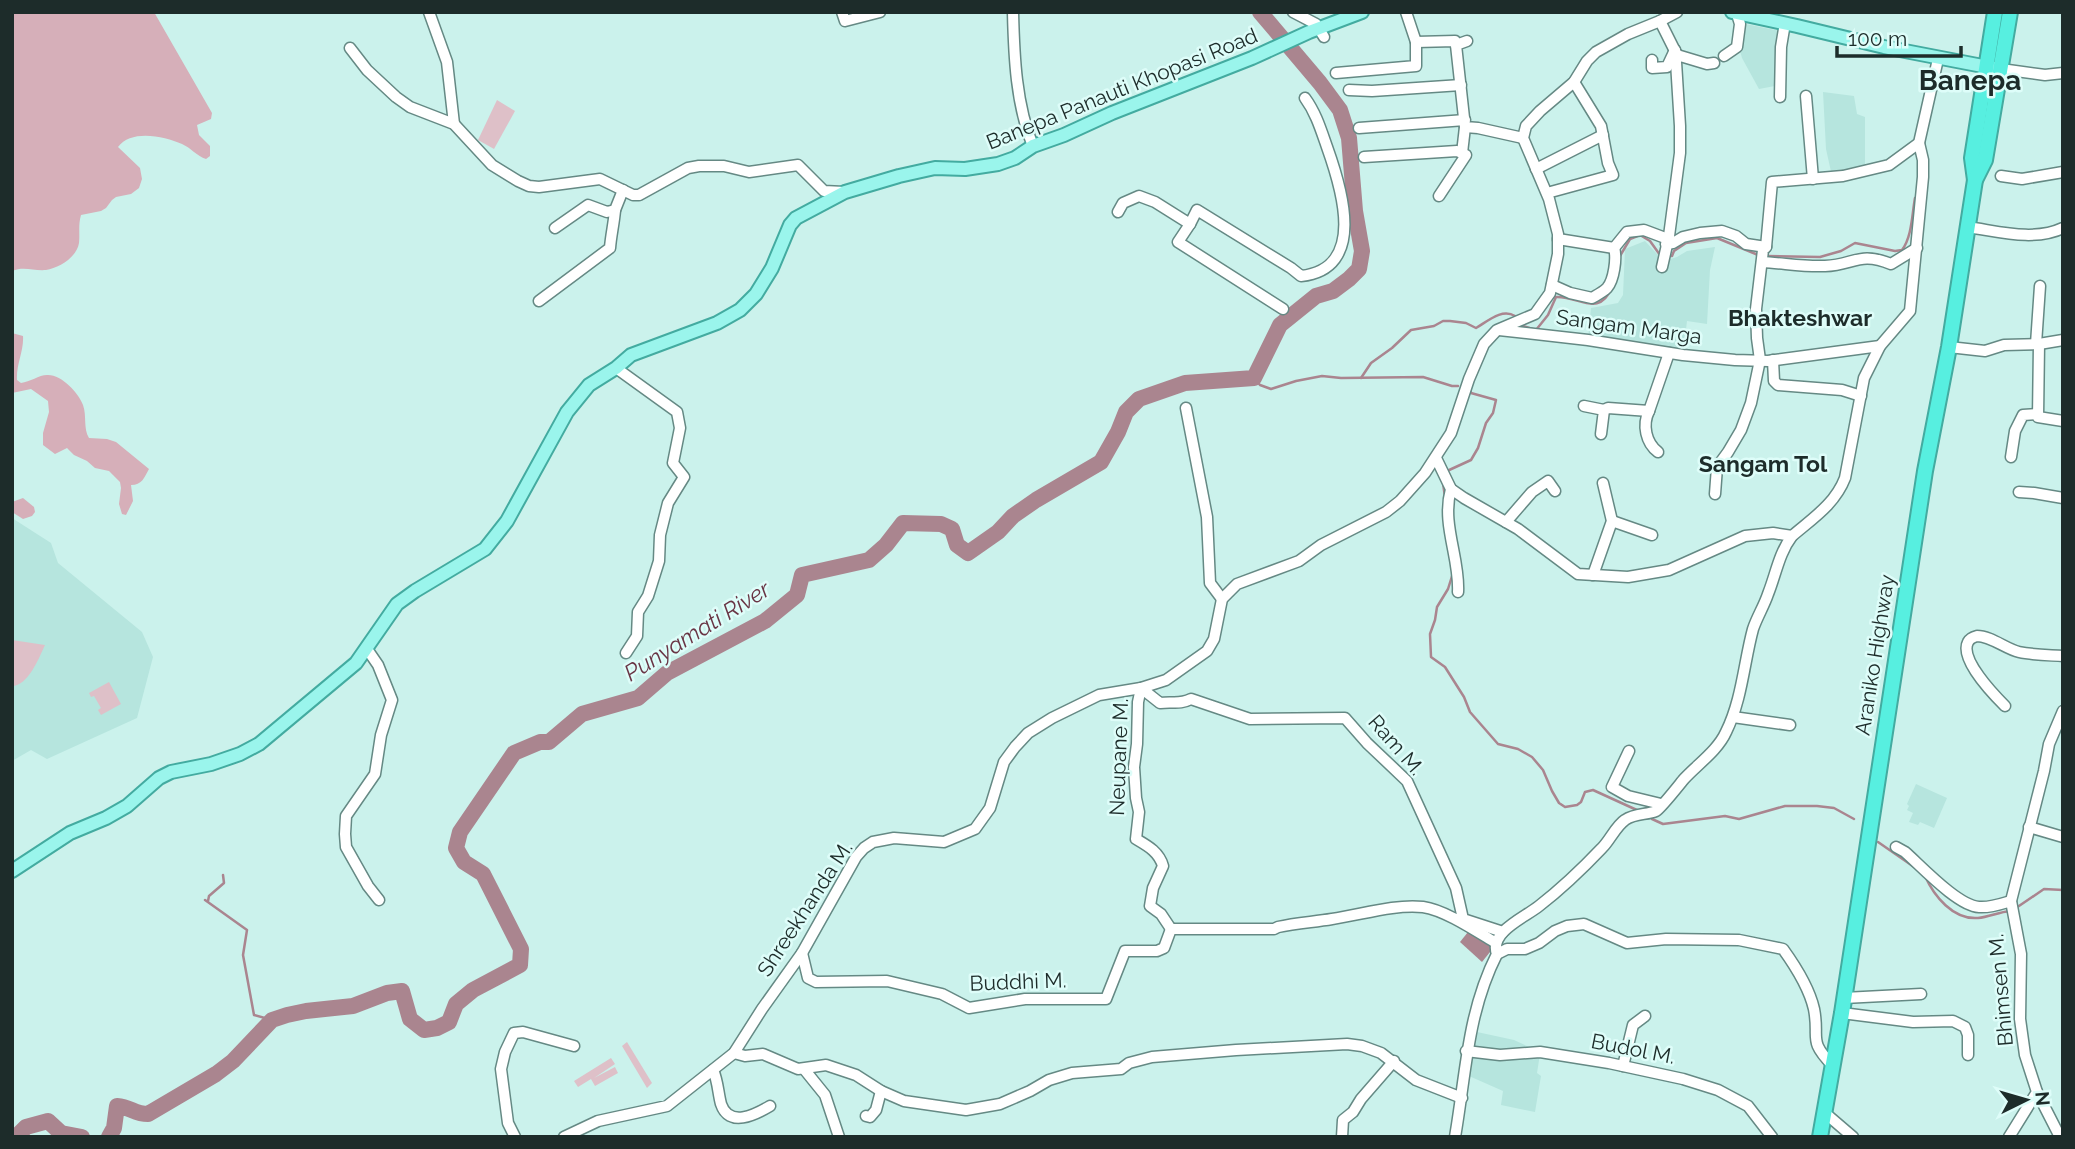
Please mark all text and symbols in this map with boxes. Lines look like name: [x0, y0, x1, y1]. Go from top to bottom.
scale bar: [1837, 14, 1961, 58]
street label: Banepa Panauti Khopasi Road: [983, 23, 1261, 155]
text: 100 m: [1848, 26, 1907, 51]
district label: Banepa: [1919, 64, 2021, 97]
street label: Sangam Marga: [1555, 304, 1703, 349]
district label: Bhakteshwar: [1728, 304, 1872, 331]
district label: Sangam Tol: [1699, 450, 1828, 477]
street label: Araniko Highway: [1849, 573, 1900, 737]
water label: Punyamati River: [619, 574, 776, 686]
street label: Neupane M.: [1104, 698, 1133, 816]
street label: Ram M.: [1363, 709, 1429, 780]
street label: Shreekhanda M.: [752, 837, 858, 981]
street label: Bhimsen M.: [1983, 933, 2018, 1047]
street label: Buddhi M.: [969, 967, 1067, 996]
street label: Budol M.: [1589, 1028, 1677, 1069]
north arrow: [1991, 1065, 2061, 1135]
text: N: [2031, 1090, 2055, 1107]

